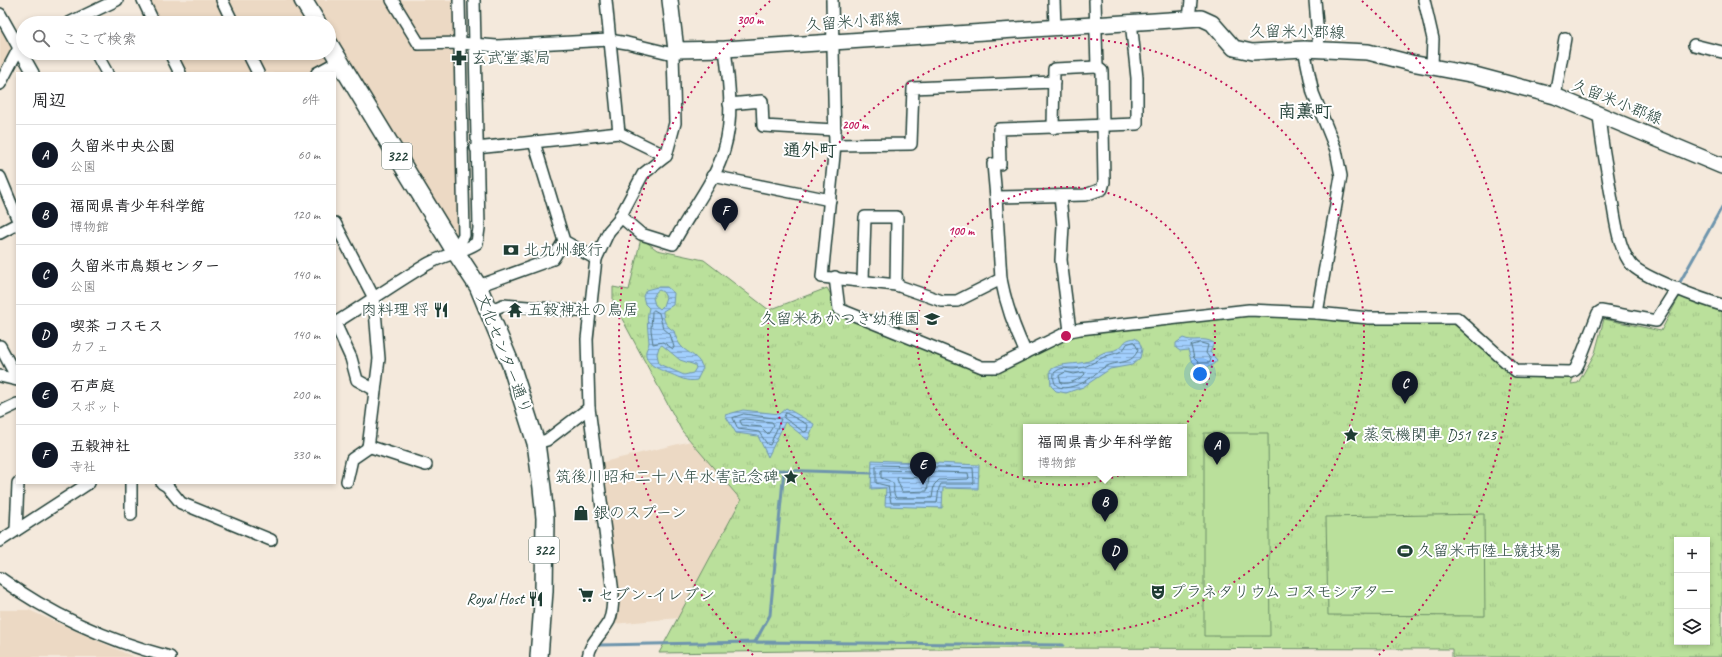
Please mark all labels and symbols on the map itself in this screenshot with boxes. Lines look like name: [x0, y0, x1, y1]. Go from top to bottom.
street label: 久留米小郡線: [804, 9, 902, 35]
text: 300 m: [737, 12, 764, 28]
street label: 久留米小郡線: [1249, 21, 1345, 43]
place label: 玄武堂薬局: [471, 48, 551, 68]
pharmacy icon: 玄武堂薬局: [450, 49, 468, 67]
street label: 久留米小郡線: [1569, 75, 1665, 129]
district label: 南薫町: [1278, 100, 1332, 122]
text: 200 m: [842, 117, 869, 133]
district label: 通外町: [783, 139, 837, 161]
road number: 322: [382, 143, 412, 169]
pin: F: [712, 198, 738, 231]
text: 100 m: [948, 223, 975, 239]
place label: 北九州銀行: [523, 240, 603, 260]
bank icon: 北九州銀行: [502, 241, 520, 259]
street label: 文化センター通り: [472, 291, 536, 417]
place label: 肉料理 将: [361, 300, 429, 320]
place label: 五穀神社の鳥居: [527, 300, 639, 320]
restaurant icon: 肉料理 将: [432, 301, 450, 319]
temple icon: 五穀神社の鳥居: [506, 301, 524, 319]
place label: 久留米あかつき幼稚園: [760, 309, 920, 329]
school or university icon: 久留米あかつき幼稚園: [923, 310, 941, 328]
centre of rings: [1059, 329, 1073, 343]
your location: [1190, 364, 1210, 384]
pin: C: [1392, 371, 1418, 404]
place label: 蒸気機関車 D51 923: [1363, 425, 1498, 445]
place icon: 蒸気機関車 D51 923: [1342, 426, 1360, 444]
pin: A: [1204, 432, 1230, 465]
pin: E: [910, 452, 936, 485]
place label: 筑後川昭和二十八年水害記念碑: [555, 467, 779, 487]
place icon: 筑後川昭和二十八年水害記念碑: [782, 468, 800, 486]
pin: B: [1092, 489, 1118, 522]
place label: 銀のスプーン: [593, 503, 687, 523]
shop icon: 銀のスプーン: [572, 504, 590, 522]
road number: 322: [529, 537, 559, 563]
pin: D: [1102, 538, 1128, 571]
place label: 久留米市陸上競技場: [1417, 541, 1561, 561]
sports icon: 久留米市陸上競技場: [1396, 542, 1414, 560]
place label: プラネタリウム コスモシアター: [1170, 582, 1395, 602]
theatre icon: プラネタリウム コスモシアター: [1149, 583, 1167, 601]
place label: セブン-イレブン: [598, 585, 715, 605]
supermarket icon: セブン-イレブン: [577, 586, 595, 604]
place label: Royal Host: [466, 589, 526, 609]
restaurant icon: Royal Host: [527, 590, 545, 608]

